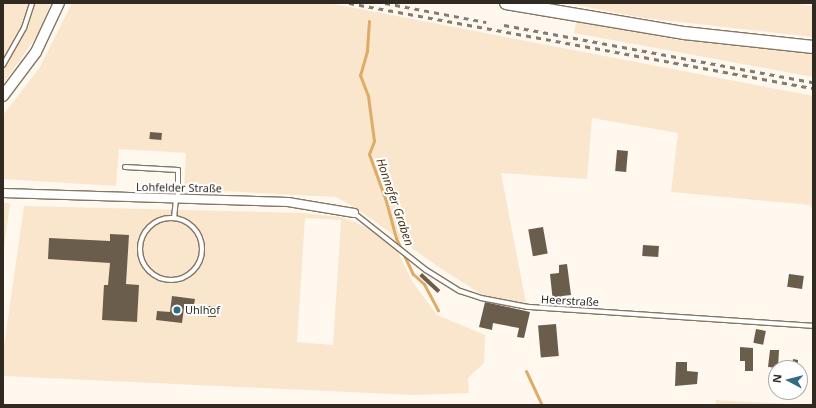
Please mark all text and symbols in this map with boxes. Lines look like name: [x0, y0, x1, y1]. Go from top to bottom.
water label: Honnefer Graben: [373, 156, 417, 248]
street label: Lohfelder Straße: [136, 181, 222, 195]
street label: Heerstraße: [541, 293, 599, 309]
place label: Uhlhof: [185, 303, 220, 317]
marker: Uhlhof: [172, 305, 182, 315]
north arrow: [768, 360, 808, 400]
text: N: [769, 373, 785, 384]

